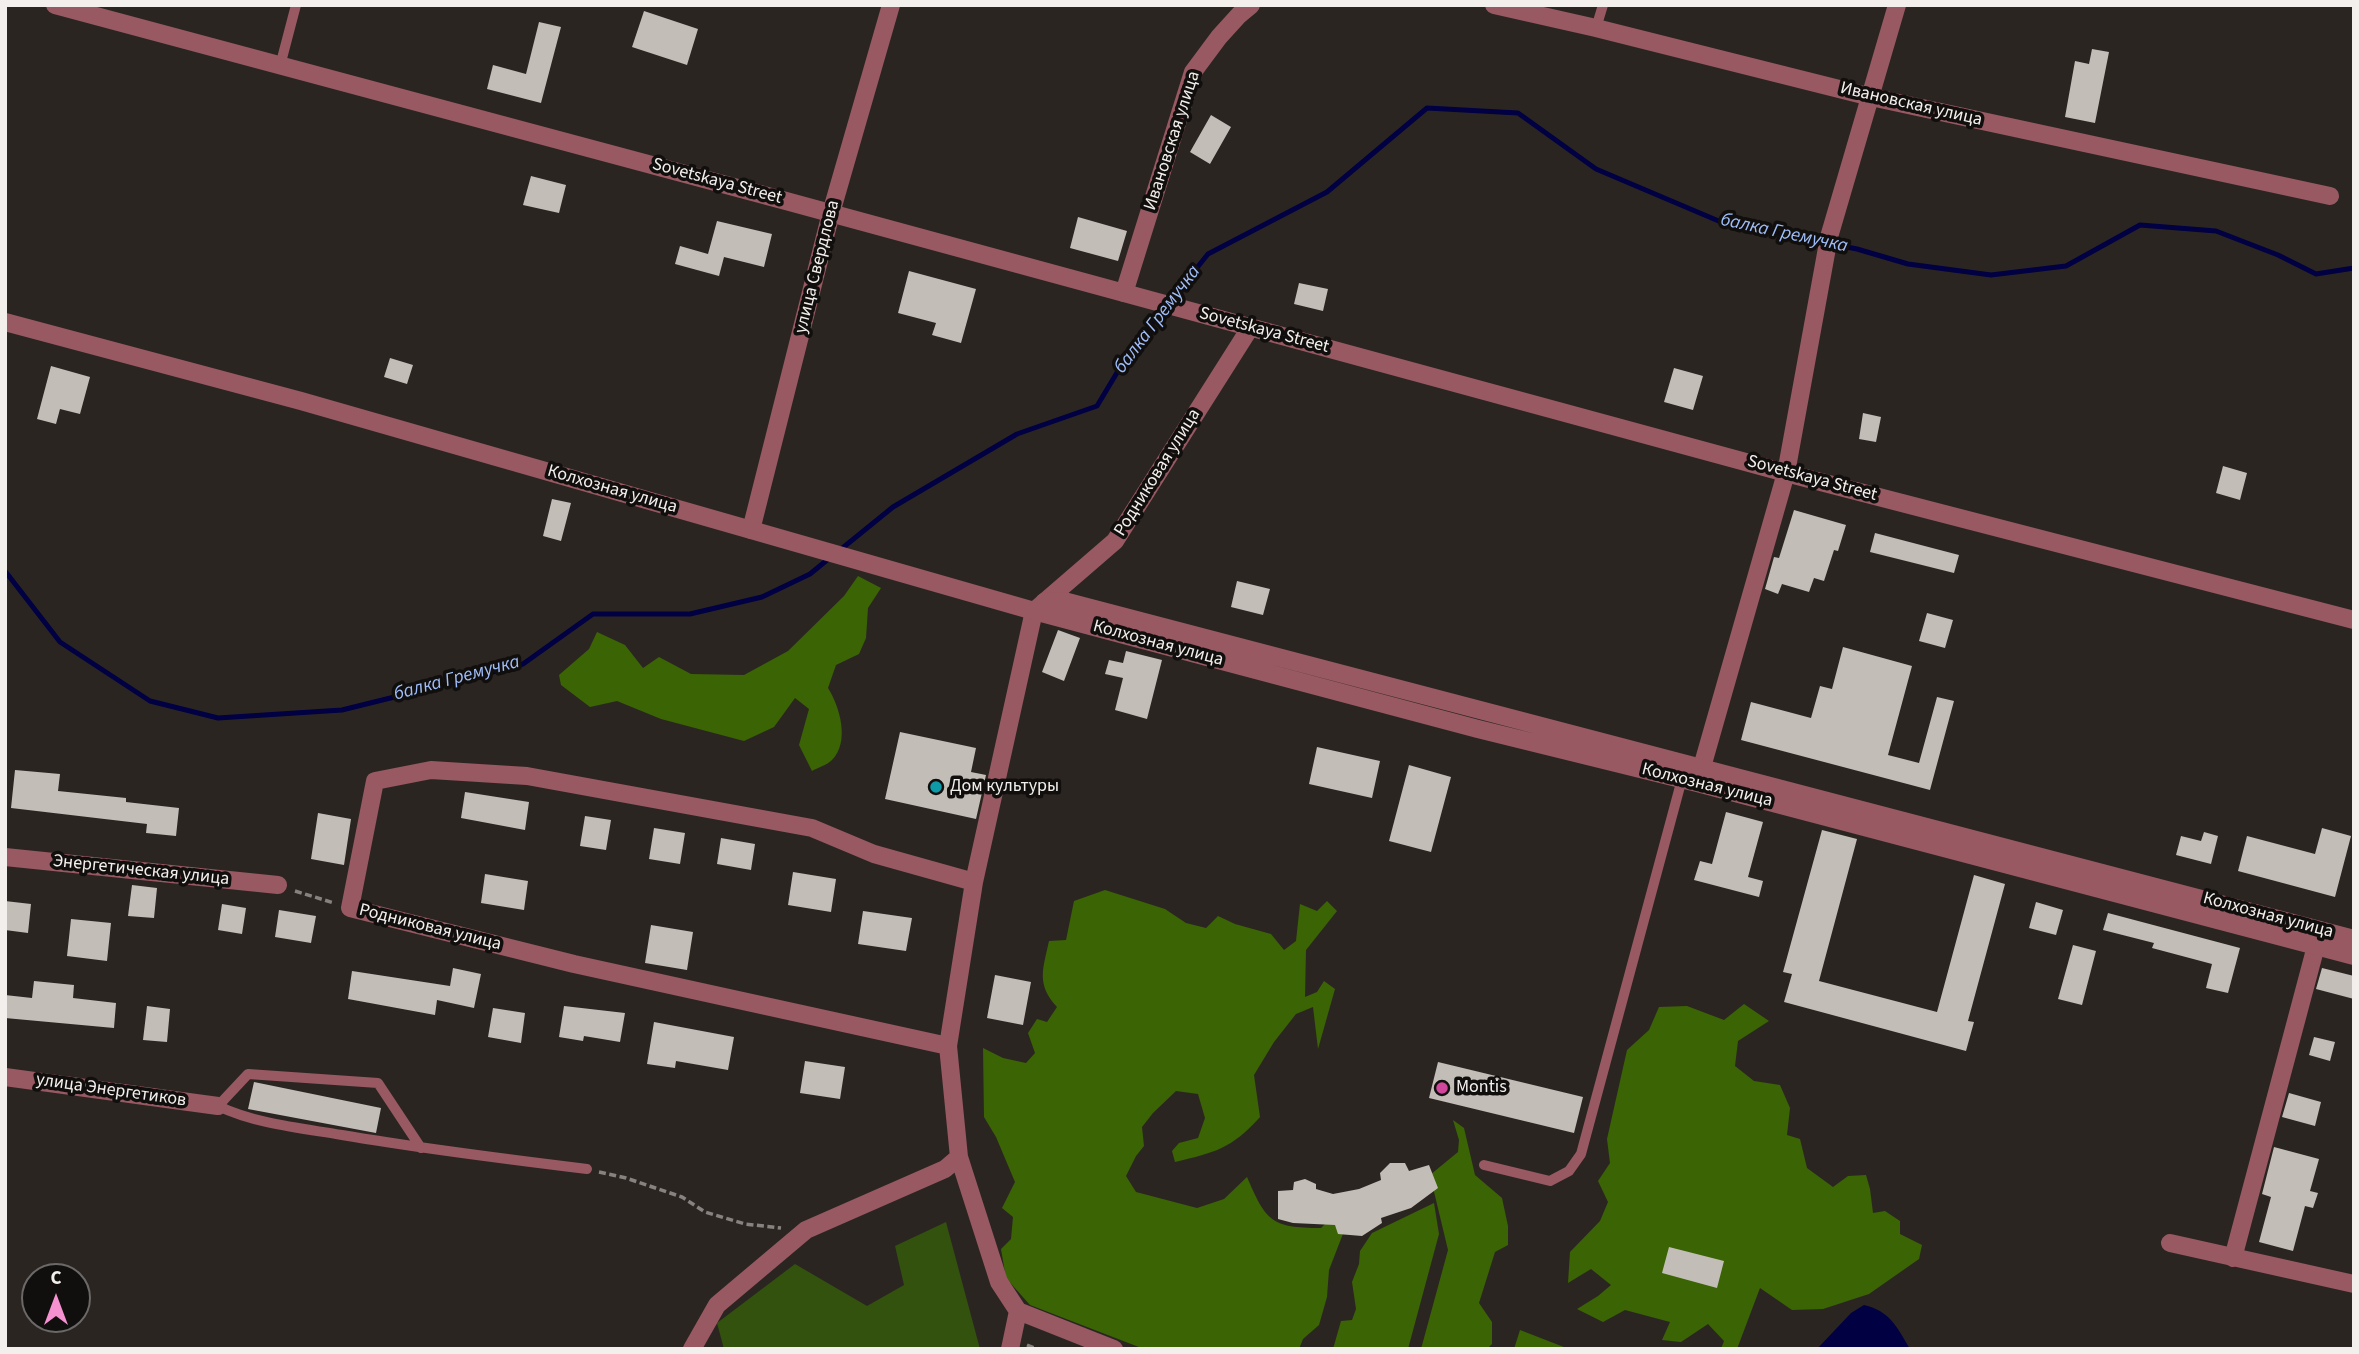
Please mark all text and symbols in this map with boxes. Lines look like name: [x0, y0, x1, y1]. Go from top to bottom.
street label: Ивановская улица: [1140, 69, 1206, 213]
street label: Ивановская улица: [1838, 78, 1984, 132]
street label: Sovetskaya Street: [650, 154, 784, 210]
street label: улица Свердлова: [791, 198, 845, 336]
water label: балка Гремучка: [1718, 209, 1850, 259]
water label: балка Гремучка: [1110, 261, 1206, 379]
street label: Sovetskaya Street: [1197, 303, 1331, 359]
street label: Родниковая улица: [1110, 405, 1206, 541]
street label: Sovetskaya Street: [1745, 451, 1879, 507]
street label: Колхозная улица: [545, 461, 679, 519]
street label: Колхозная улица: [1090, 616, 1226, 672]
water label: балка Гремучка: [391, 651, 523, 707]
street label: Колхозная улица: [1639, 759, 1775, 813]
place label: Дом культуры: [950, 776, 1059, 798]
marker: Дом культуры: [928, 779, 944, 795]
street label: Энергетическая улица: [52, 851, 230, 891]
street label: Колхозная улица: [2200, 888, 2336, 944]
street label: Родниковая улица: [357, 900, 503, 956]
street label: улица Энергетиков: [35, 1070, 187, 1112]
place label: Montis: [1456, 1077, 1507, 1099]
marker: Montis: [1434, 1080, 1450, 1096]
north arrow: [21, 1263, 91, 1333]
text: С: [50, 1265, 62, 1292]

